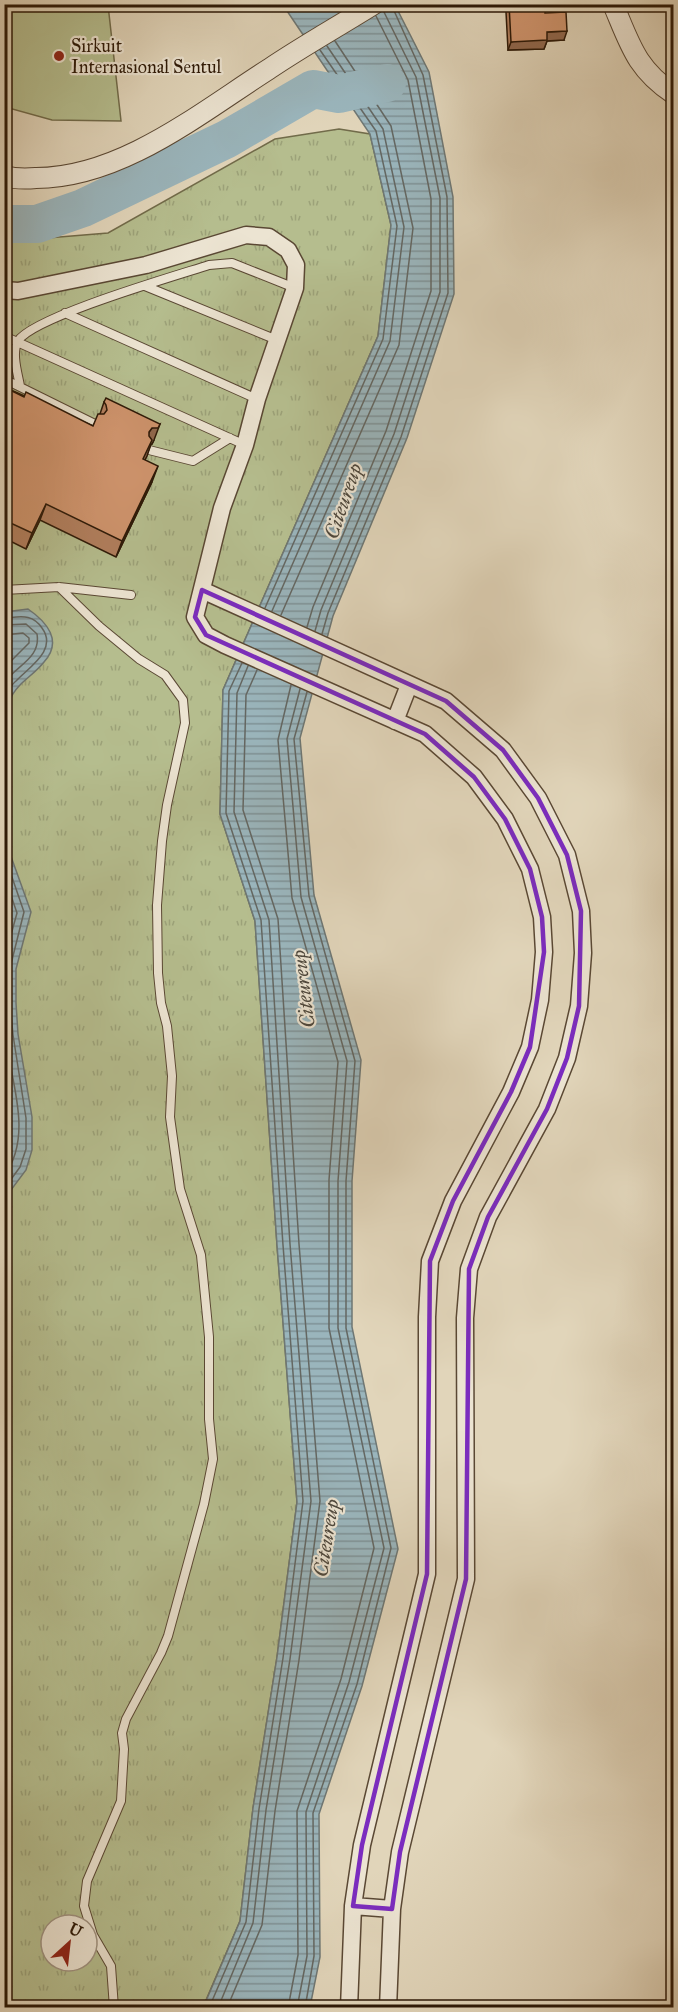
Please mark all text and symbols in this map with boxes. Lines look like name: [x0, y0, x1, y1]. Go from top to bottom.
place label: Sirkuit Internasional Sentul: [71, 35, 222, 78]
marker: Sirkuit Internasional Sentul: [52, 49, 66, 63]
water label: Citeureup: [319, 460, 368, 542]
water label: Citeureup: [286, 949, 321, 1029]
water label: Citeureup: [308, 1497, 345, 1579]
north arrow: [39, 1913, 99, 1973]
text: U: [66, 1919, 86, 1942]

